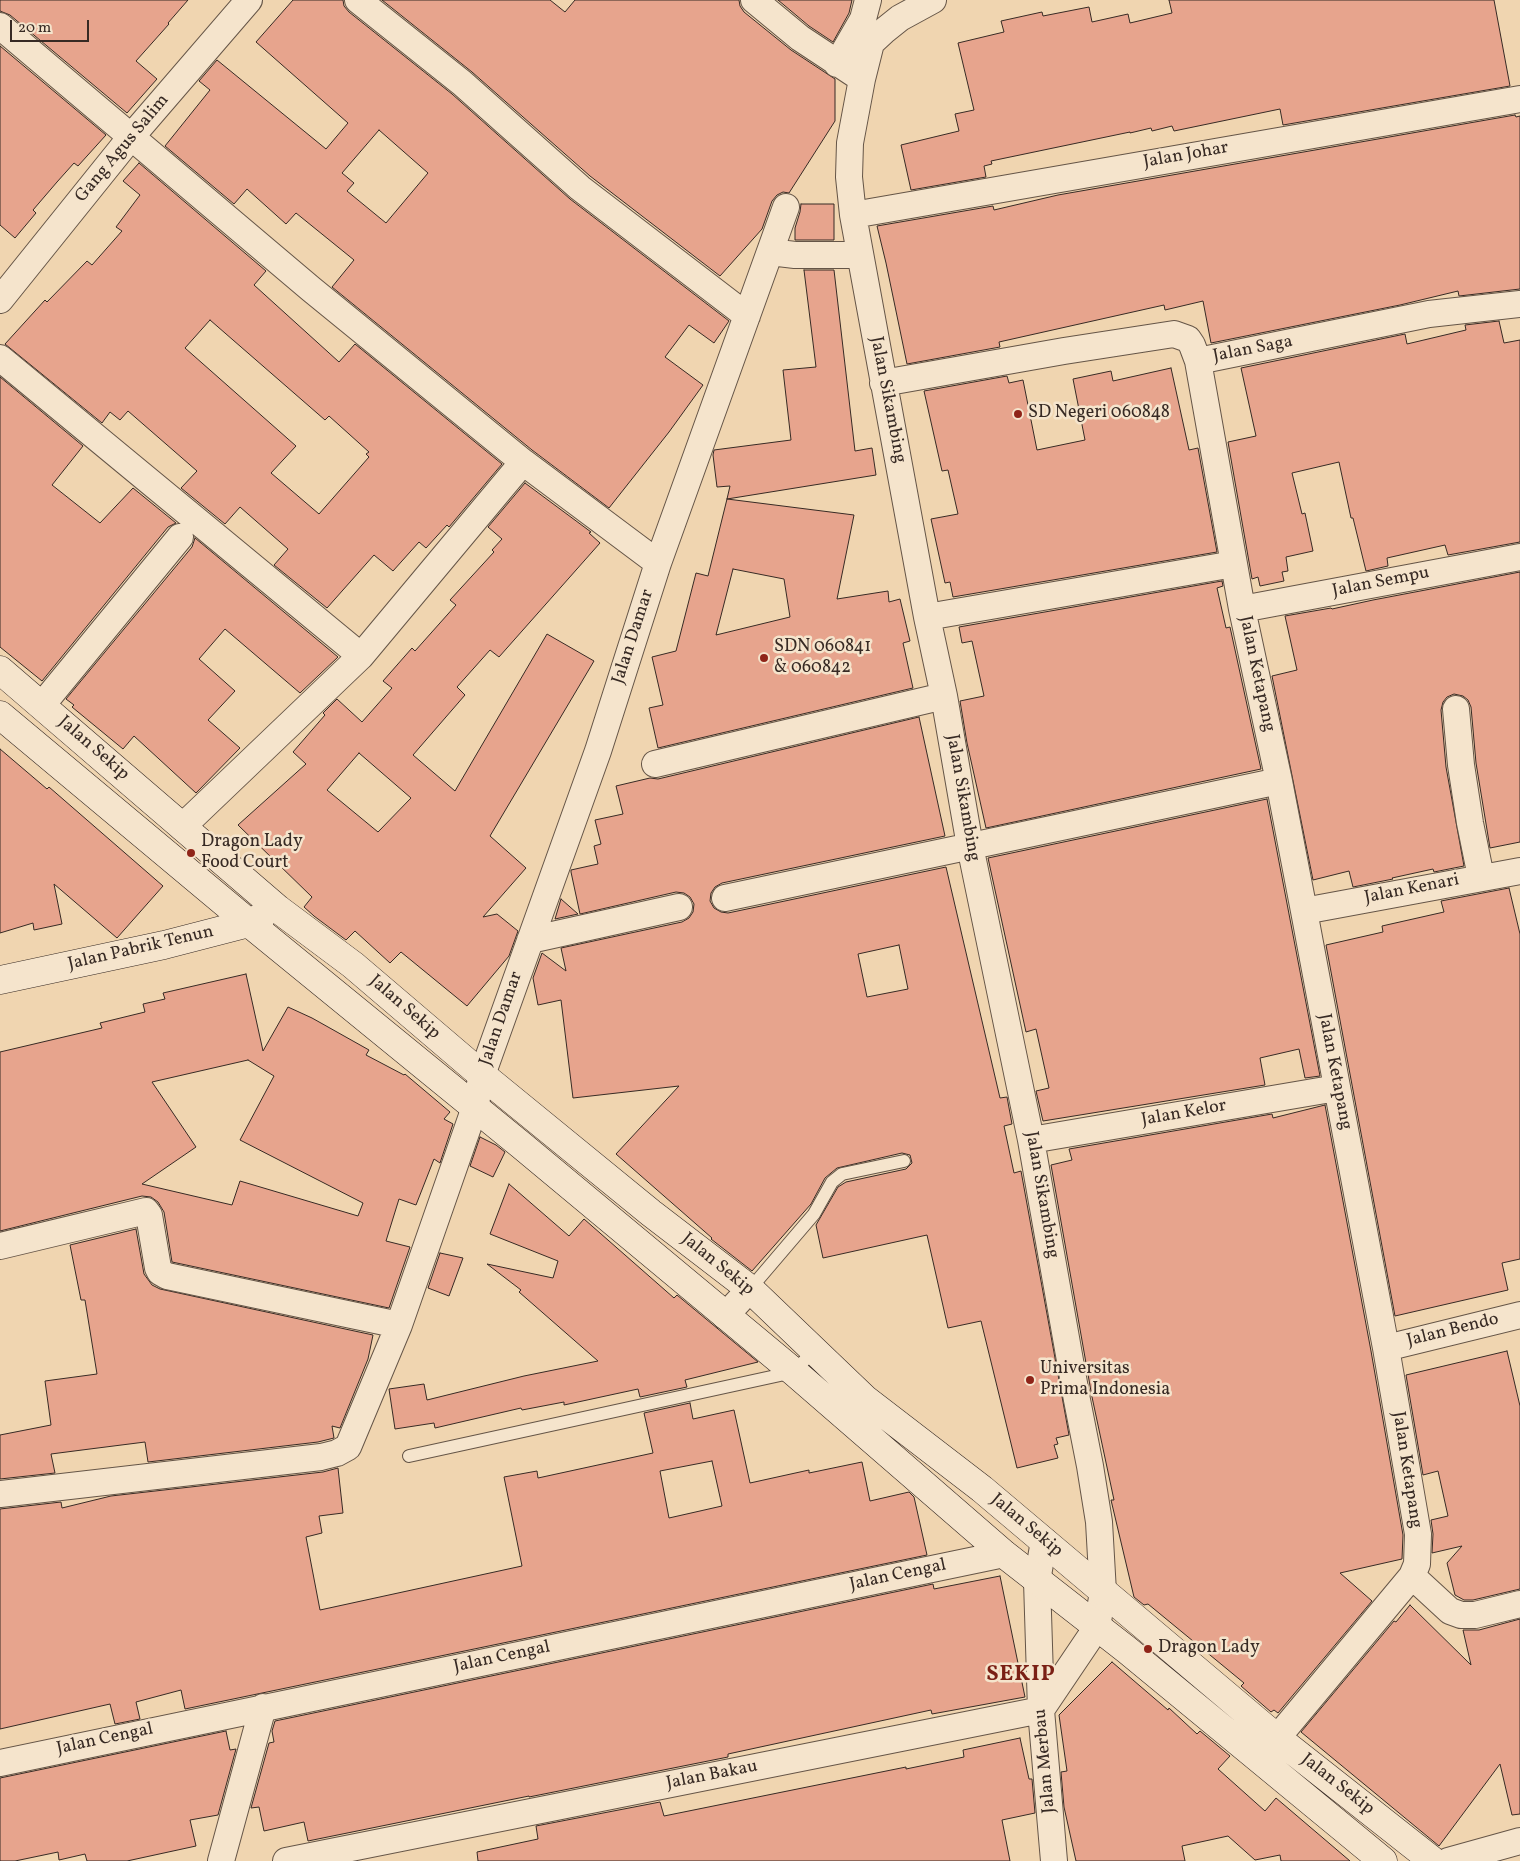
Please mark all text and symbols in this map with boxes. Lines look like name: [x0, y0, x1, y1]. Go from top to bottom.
scale bar: [12, 10, 91, 42]
text: 20 m: [18, 18, 51, 39]
street label: Gang Agus Salim: [71, 90, 175, 208]
street label: Jalan Johar: [1142, 138, 1230, 174]
street label: Jalan Saga: [1211, 332, 1295, 368]
street label: Jalan Sikambing: [864, 335, 910, 465]
place label: SD Negeri 060848: [1028, 403, 1170, 425]
marker: SD Negeri 060848: [1012, 408, 1024, 420]
street label: Jalan Sempu: [1331, 563, 1431, 603]
street label: Jalan Damar: [609, 587, 659, 687]
street label: Jalan Ketapang: [1233, 614, 1279, 734]
place label: SDN 060841 & 060842: [774, 637, 871, 680]
marker: SDN 060841 & 060842: [758, 652, 770, 664]
street label: Jalan Sekip: [53, 712, 133, 786]
street label: Jalan Sikambing: [940, 733, 984, 863]
place label: Dragon Lady Food Court: [201, 832, 303, 874]
marker: Dragon Lady Food Court: [185, 847, 197, 859]
street label: Jalan Kenari: [1363, 870, 1461, 910]
street label: Jalan Pabrik Tenun: [66, 922, 216, 976]
street label: Jalan Damar: [476, 969, 528, 1069]
street label: Jalan Sekip: [364, 971, 444, 1045]
street label: Jalan Ketapang: [1312, 1012, 1356, 1132]
street label: Jalan Kelor: [1140, 1096, 1228, 1132]
street label: Jalan Sikambing: [1019, 1130, 1063, 1260]
street label: Jalan Sekip: [676, 1229, 758, 1301]
street label: Jalan Bendo: [1405, 1309, 1501, 1353]
place label: Universitas Prima Indonesia: [1040, 1359, 1170, 1402]
marker: Universitas Prima Indonesia: [1024, 1374, 1036, 1386]
street label: Jalan Ketapang: [1386, 1410, 1426, 1530]
street label: Jalan Sekip: [986, 1490, 1066, 1562]
street label: Jalan Cengal: [848, 1555, 948, 1597]
street label: Jalan Cengal: [452, 1637, 552, 1679]
place label: Dragon Lady: [1158, 1638, 1260, 1660]
marker: Dragon Lady: [1142, 1643, 1154, 1655]
district label: SEKIP: [986, 1663, 1056, 1689]
street label: Jalan Merbau: [1031, 1708, 1061, 1814]
street label: Jalan Cengal: [55, 1719, 155, 1761]
street label: Jalan Sekip: [1296, 1750, 1378, 1820]
street label: Jalan Bakau: [664, 1757, 760, 1795]

